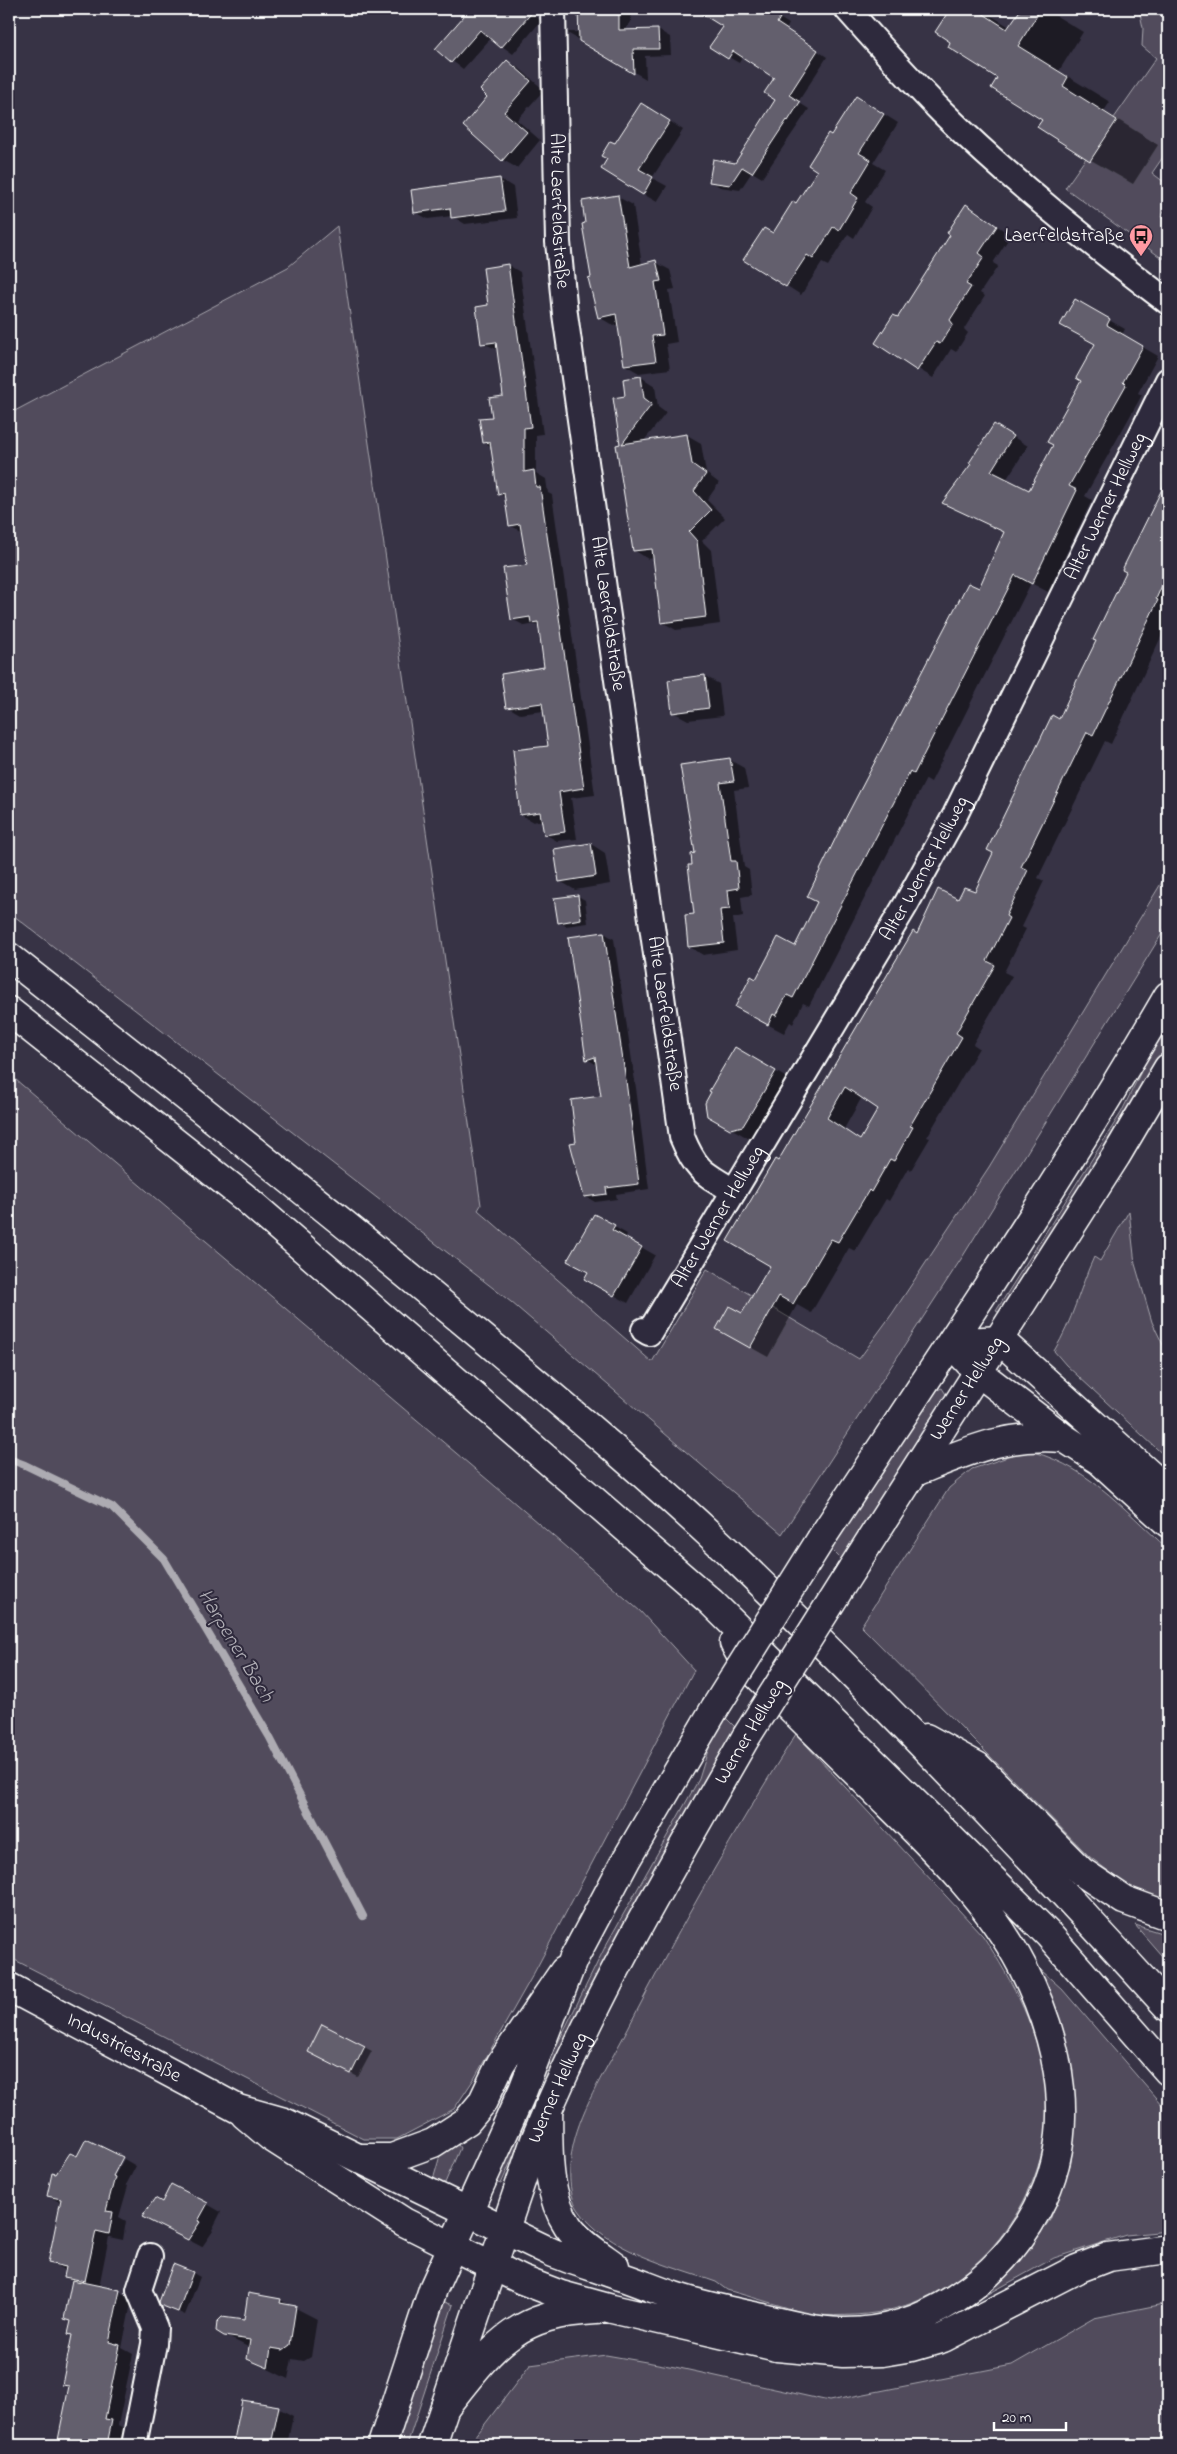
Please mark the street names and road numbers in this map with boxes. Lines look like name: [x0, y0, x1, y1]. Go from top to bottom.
street label: Alte Laerfeldstraße: [541, 133, 577, 290]
street label: Alter Werner Hellweg: [1057, 428, 1156, 586]
street label: Alte Laerfeldstraße: [582, 534, 633, 693]
street label: Alter Werner Hellweg: [873, 791, 977, 947]
street label: Alte Laerfeldstraße: [639, 934, 690, 1093]
street label: Alter Werner Hellweg: [664, 1140, 773, 1294]
street label: Werner Hellweg: [923, 1331, 1012, 1447]
street label: Werner Hellweg: [708, 1674, 795, 1791]
street label: Industriestraße: [61, 2006, 186, 2091]
street label: Werner Hellweg: [521, 2027, 597, 2148]

